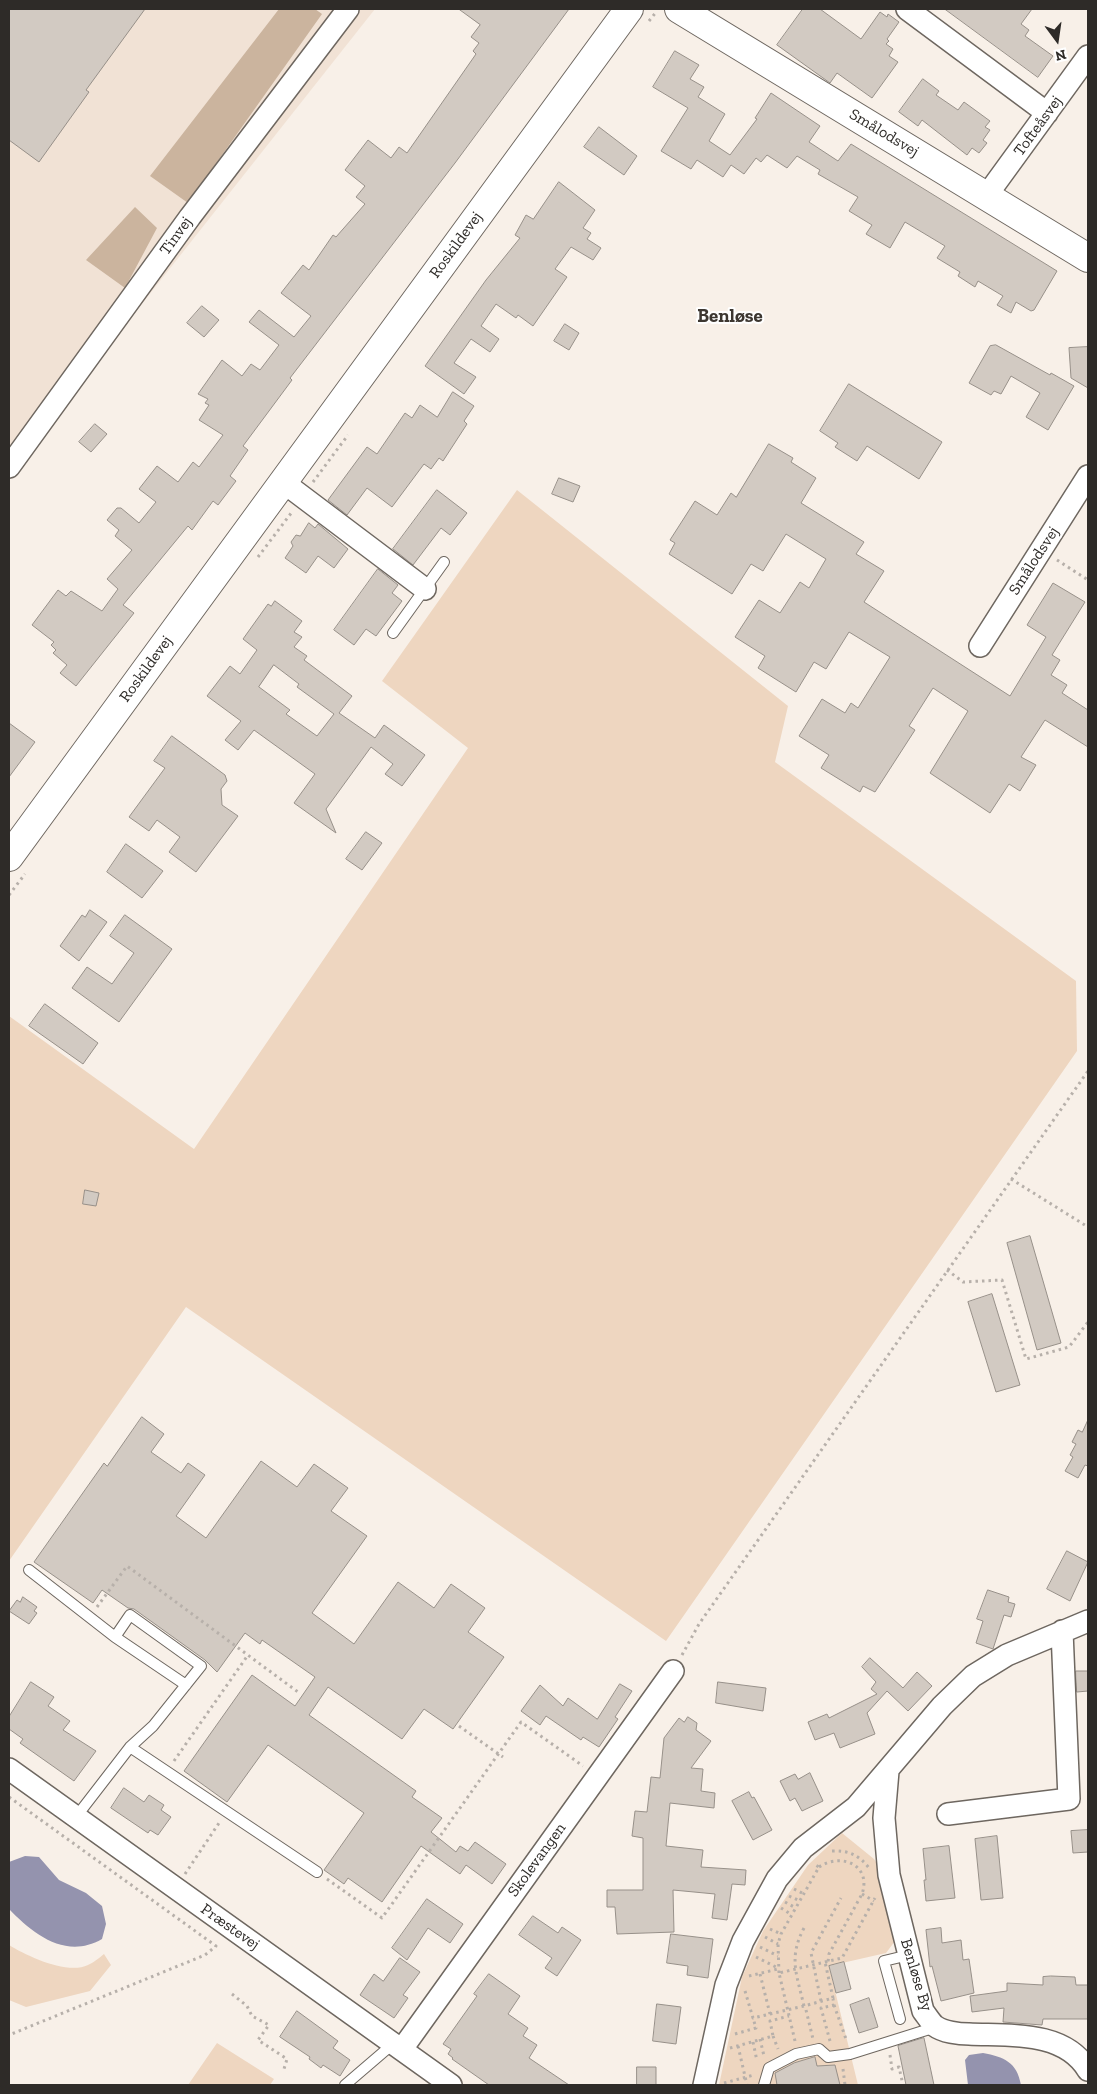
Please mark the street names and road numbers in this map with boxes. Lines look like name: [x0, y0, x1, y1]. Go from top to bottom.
street label: Tofteåsvej: [1010, 92, 1066, 160]
street label: Smålodsvej: [846, 105, 922, 161]
street label: Roskildevej: [425, 208, 487, 282]
street label: Tinvej: [156, 213, 196, 259]
street label: Smålodsvej: [1005, 523, 1063, 599]
street label: Roskildevej: [115, 632, 177, 706]
street label: Skolevangen: [504, 1819, 570, 1901]
street label: Præstevej: [197, 1900, 263, 1954]
street label: Benløse By: [896, 1936, 936, 2014]

